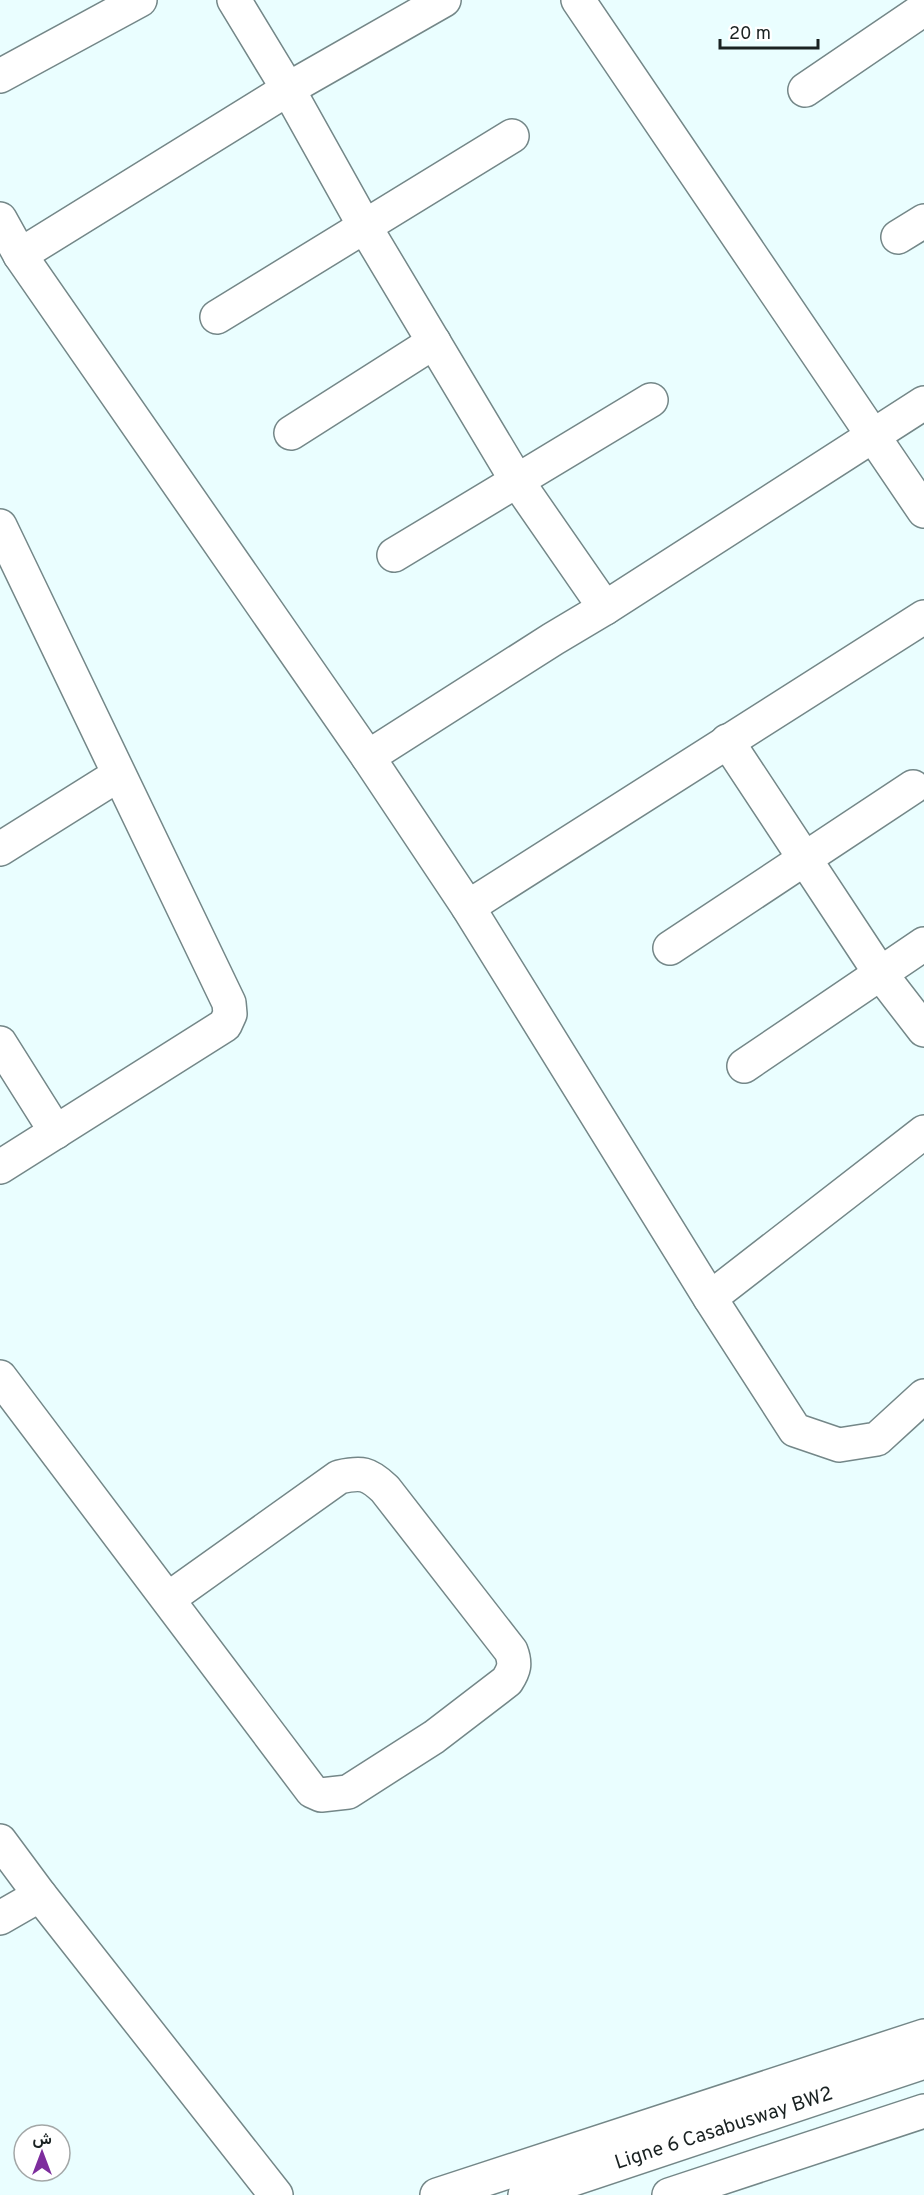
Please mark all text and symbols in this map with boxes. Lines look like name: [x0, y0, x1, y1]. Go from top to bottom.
scale bar: [720, 12, 818, 50]
text: 20 m: [729, 23, 771, 46]
street label: Ligne 6 Casabusway BW2: [612, 2081, 836, 2177]
north arrow: [12, 2123, 72, 2183]
text: ش: [32, 2130, 52, 2150]

